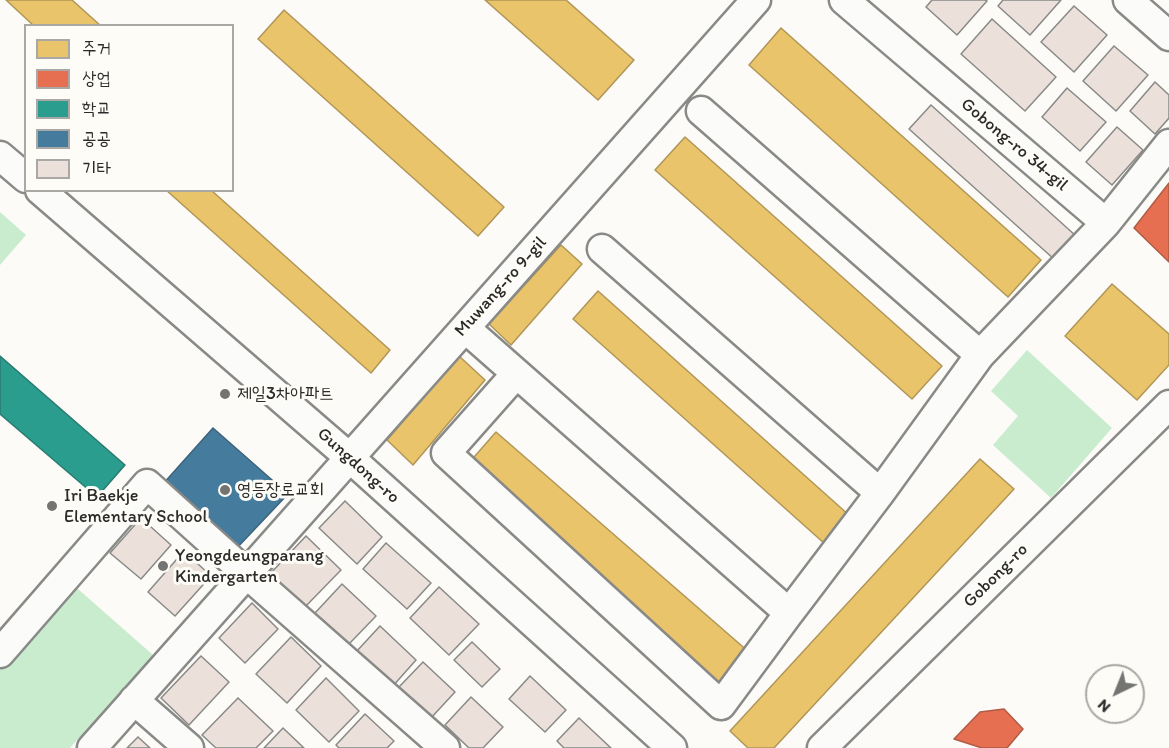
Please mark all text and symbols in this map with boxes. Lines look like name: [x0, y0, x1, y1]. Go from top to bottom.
legend: [24, 24, 234, 192]
text: 주거: [82, 37, 111, 59]
text: 상업: [82, 67, 111, 89]
street label: Gobong-ro 34-gil: [956, 94, 1072, 196]
text: 학교: [82, 97, 111, 119]
text: 공공: [82, 127, 111, 149]
text: 기타: [82, 157, 111, 179]
street label: Muwang-ro 9-gil: [450, 233, 552, 341]
place label: 제일3차아파트: [237, 383, 334, 405]
marker: 제일3차아파트: [218, 387, 232, 401]
street label: Gungdong-ro: [312, 423, 404, 509]
place label: 영등장로교회: [237, 479, 324, 501]
marker: 영등장로교회: [218, 483, 232, 497]
place label: Iri Baekje Elementary School: [64, 485, 208, 528]
marker: Iri Baekje Elementary School: [45, 499, 59, 513]
street label: Gobong-ro: [959, 539, 1033, 613]
place label: Yeongdeungparang Kindergarten: [175, 545, 324, 588]
marker: Yeongdeungparang Kindergarten: [156, 559, 170, 573]
north arrow: [1085, 664, 1145, 724]
text: N: [1093, 695, 1114, 717]

